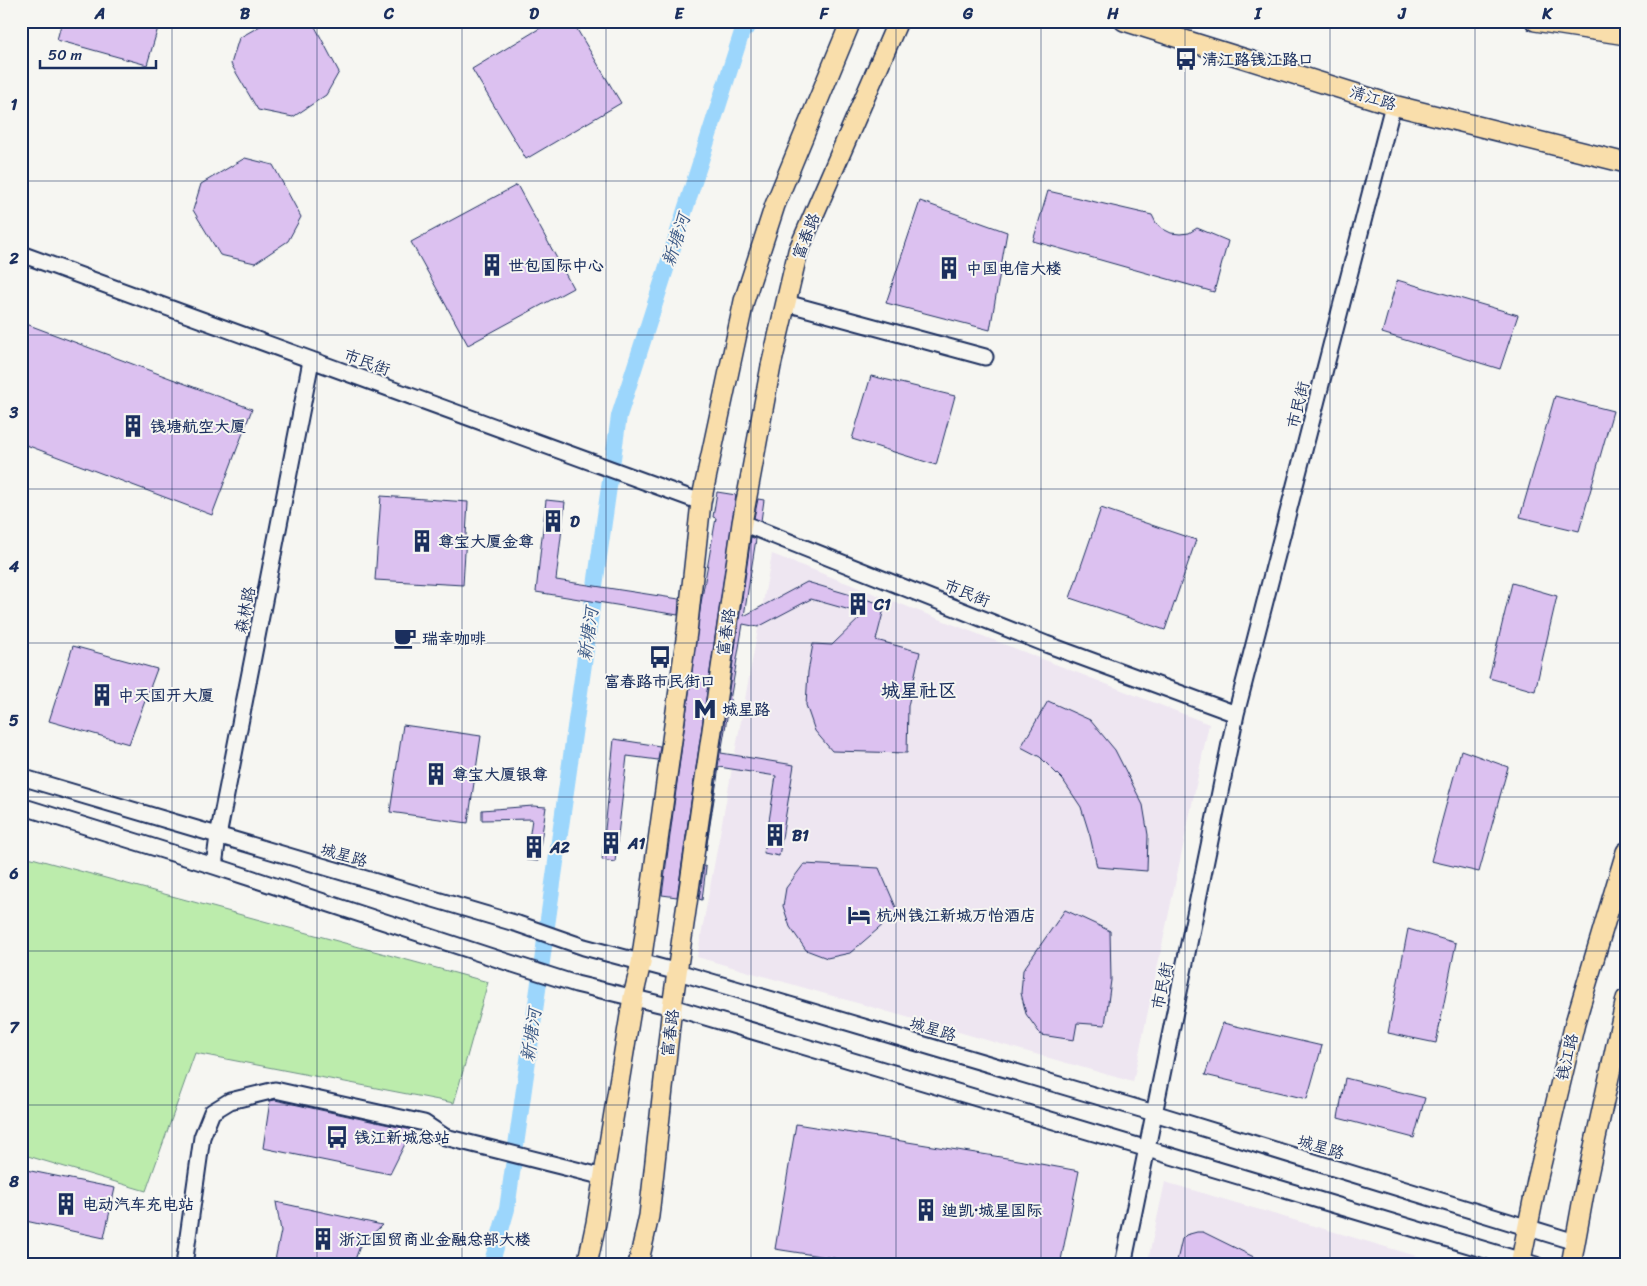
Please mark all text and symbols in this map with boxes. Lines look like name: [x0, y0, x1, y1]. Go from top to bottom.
text: A: [94, 0, 105, 28]
text: B: [240, 0, 251, 28]
text: C: [383, 0, 395, 28]
text: D: [529, 0, 539, 28]
text: E: [675, 0, 685, 28]
text: F: [819, 0, 830, 28]
text: G: [962, 0, 974, 28]
text: H: [1106, 0, 1119, 28]
text: I: [1254, 0, 1263, 28]
text: J: [1397, 0, 1407, 28]
text: K: [1541, 0, 1553, 28]
scale bar: [40, 38, 156, 70]
text: 50 m: [48, 42, 83, 68]
place label: 清江路钱江路口: [1202, 45, 1314, 74]
bus stop icon: 清江路钱江路口: [1173, 46, 1199, 72]
street label: 清江路: [1346, 77, 1400, 119]
text: 1: [11, 90, 18, 119]
water label: 新塘河: [652, 207, 700, 271]
street label: 富春路: [784, 208, 828, 264]
text: 2: [8, 244, 19, 273]
place label: 世包国际中心: [508, 251, 604, 280]
building icon: 世包国际中心: [479, 252, 505, 278]
place label: 中国电信大楼: [966, 254, 1062, 283]
building icon: 中国电信大楼: [936, 255, 962, 281]
street label: 市民街: [339, 340, 395, 384]
street label: 市民街: [1278, 378, 1318, 432]
text: 3: [9, 398, 19, 427]
place label: 钱塘航空大厦: [150, 412, 246, 441]
building icon: 钱塘航空大厦: [120, 413, 146, 439]
place label: D: [570, 507, 580, 536]
building icon: D: [540, 508, 566, 534]
place label: 尊宝大厦金尊: [438, 527, 534, 556]
building icon: 尊宝大厦金尊: [409, 528, 435, 554]
text: 4: [8, 552, 19, 581]
street label: 市民街: [939, 571, 995, 615]
street label: 森林路: [226, 584, 264, 636]
place label: C1: [873, 590, 891, 619]
building icon: C1: [845, 591, 871, 617]
water label: 新塘河: [568, 602, 608, 663]
street label: 富春路: [708, 606, 744, 658]
place label: 瑞幸咖啡: [422, 624, 486, 653]
cafe icon: 瑞幸咖啡: [392, 625, 418, 651]
bus stop icon: 富春路市民街口: [647, 644, 673, 670]
place label: 富春路市民街口: [604, 667, 716, 696]
district label: 城星社区: [881, 674, 957, 707]
place label: 中天国开大厦: [118, 681, 214, 710]
building icon: 中天国开大厦: [89, 682, 115, 708]
place label: 城星路: [722, 695, 770, 724]
metro station icon: 城星路: [692, 696, 718, 722]
text: 5: [9, 706, 19, 735]
place label: 尊宝大厦银尊: [452, 760, 548, 789]
building icon: 尊宝大厦银尊: [423, 761, 449, 787]
place label: B1: [792, 821, 809, 850]
building icon: B1: [762, 822, 788, 848]
place label: A1: [627, 829, 645, 858]
building icon: A1: [598, 830, 624, 856]
place label: A2: [549, 833, 570, 862]
street label: 城星路: [317, 834, 371, 876]
building icon: A2: [521, 834, 547, 860]
text: 6: [8, 859, 19, 888]
place label: 杭州钱江新城万怡酒店: [876, 901, 1036, 930]
hotel icon: 杭州钱江新城万怡酒店: [846, 902, 872, 928]
street label: 市民街: [1143, 960, 1181, 1012]
water label: 新塘河: [511, 1003, 551, 1064]
street label: 富春路: [653, 1007, 687, 1059]
street label: 城星路: [906, 1008, 960, 1050]
text: 7: [9, 1013, 20, 1042]
street label: 钱江路: [1547, 1030, 1587, 1084]
place label: 钱江新城总站: [354, 1123, 450, 1152]
bus stop icon: 钱江新城总站: [324, 1124, 350, 1150]
street label: 城星路: [1294, 1126, 1348, 1168]
text: 8: [8, 1167, 19, 1196]
place label: 电动汽车充电站: [82, 1190, 194, 1219]
building icon: 电动汽车充电站: [53, 1191, 79, 1217]
place label: 迪凯·城星国际: [942, 1196, 1042, 1225]
building icon: 迪凯·城星国际: [913, 1197, 939, 1223]
place label: 浙江国贸商业金融总部大楼: [339, 1225, 531, 1254]
building icon: 浙江国贸商业金融总部大楼: [310, 1226, 336, 1252]

